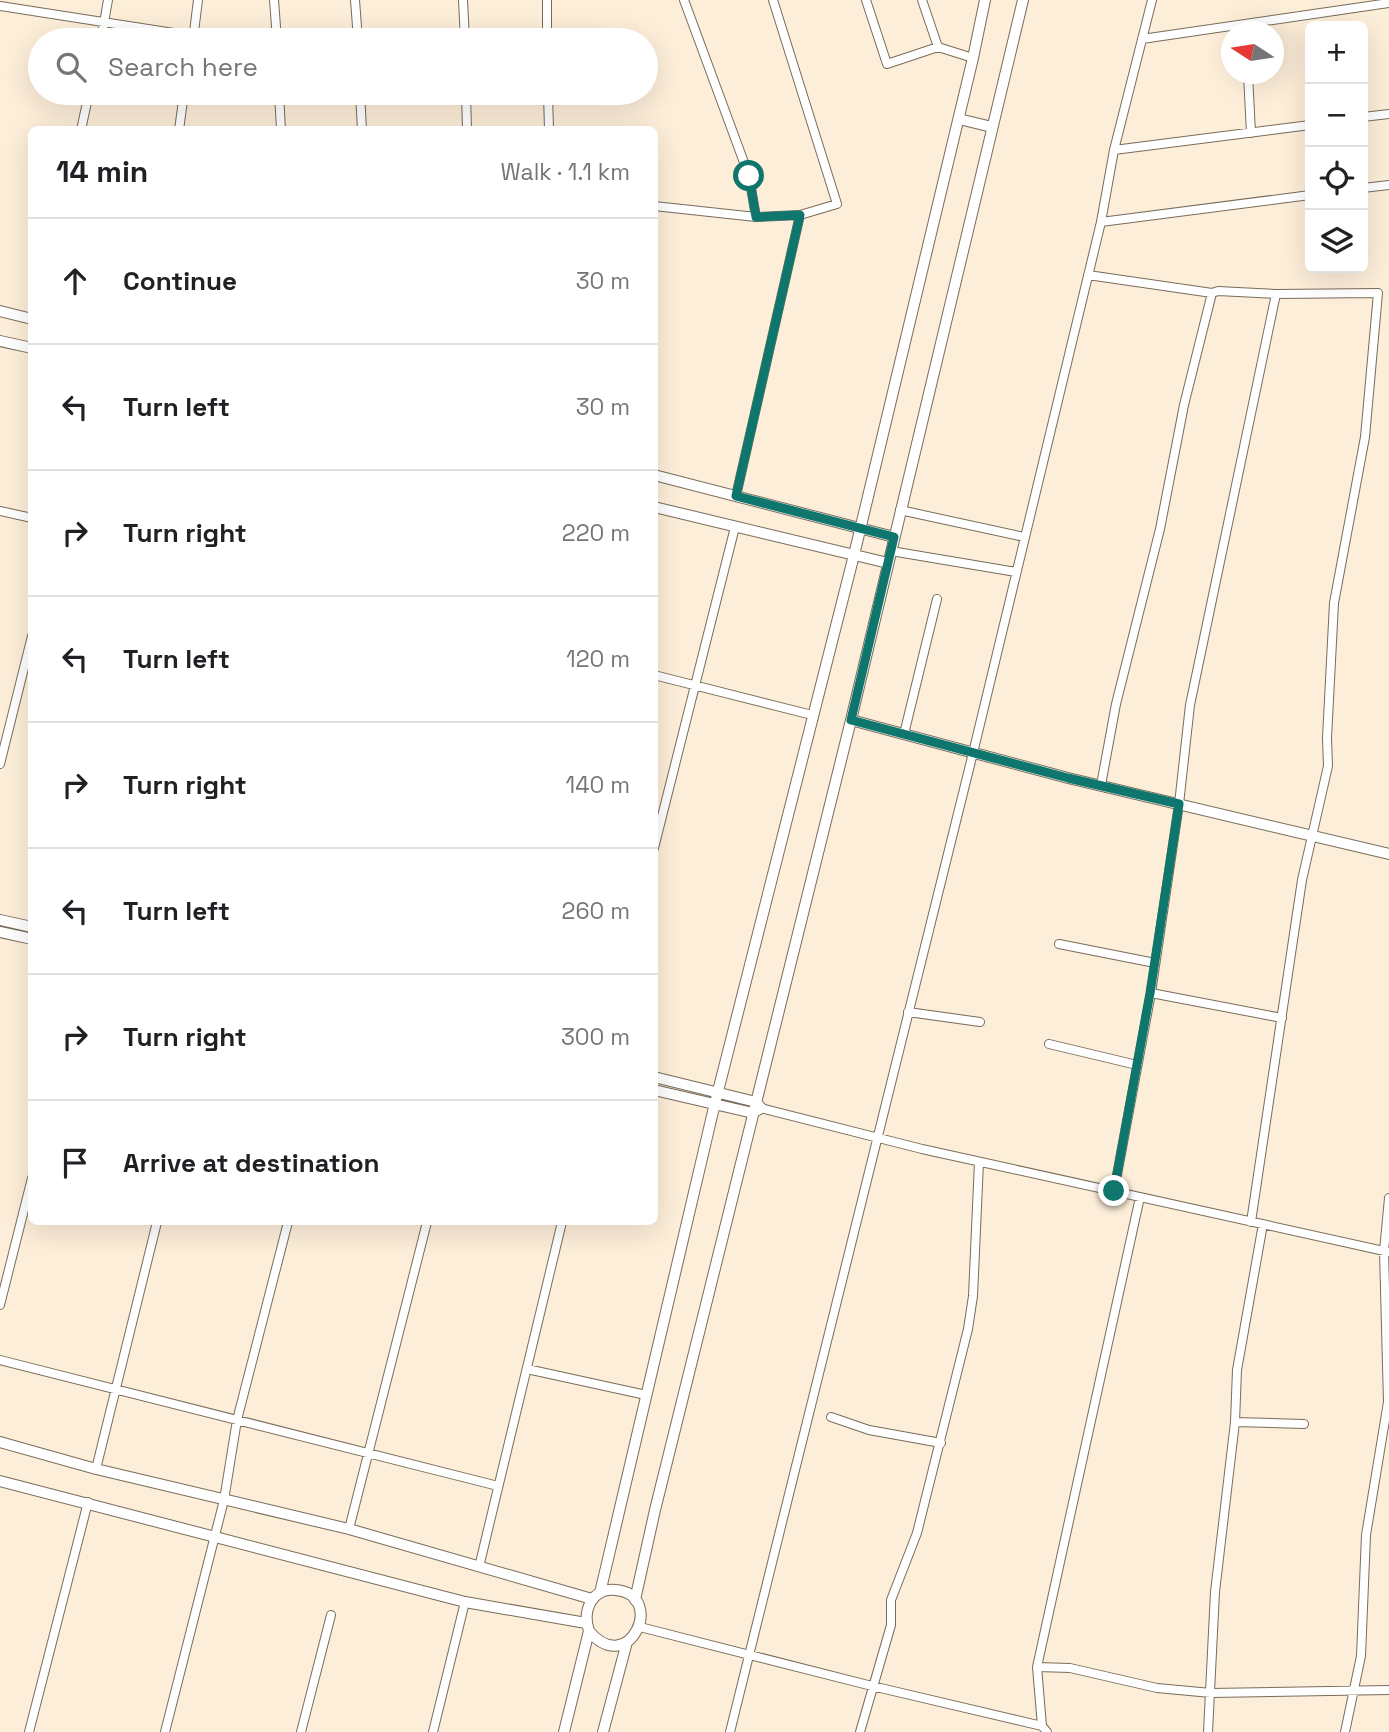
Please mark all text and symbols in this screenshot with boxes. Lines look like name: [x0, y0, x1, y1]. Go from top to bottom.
north arrow: [1221, 21, 1284, 84]
map controls: [1305, 21, 1368, 273]
button: +: [1305, 21, 1368, 84]
search box: [28, 28, 658, 105]
icon: search: [52, 48, 90, 86]
text: Search here: [108, 50, 258, 84]
button: −: [1305, 84, 1368, 147]
button: locate: [1305, 147, 1368, 210]
text: 14 min: [56, 152, 148, 191]
text: Walk · 1.1 km: [501, 157, 630, 187]
route start: [733, 160, 764, 191]
button: layers: [1305, 210, 1368, 273]
icon: ahead: [56, 262, 94, 300]
text: Continue: [123, 264, 237, 298]
text: 30 m: [576, 266, 630, 296]
icon: left: [56, 388, 94, 426]
text: Turn left: [123, 390, 230, 424]
text: 30 m: [576, 392, 630, 422]
icon: right: [56, 514, 94, 552]
text: Turn right: [123, 516, 247, 550]
text: 220 m: [562, 518, 630, 548]
icon: left: [56, 640, 94, 678]
text: Turn left: [123, 642, 230, 676]
text: 120 m: [566, 644, 630, 674]
icon: right: [56, 766, 94, 804]
text: Turn right: [123, 768, 247, 802]
text: 140 m: [566, 770, 630, 800]
icon: left: [56, 892, 94, 930]
text: Turn left: [123, 894, 230, 928]
text: 260 m: [562, 896, 630, 926]
icon: right: [56, 1018, 94, 1056]
text: Turn right: [123, 1020, 247, 1054]
text: 300 m: [561, 1022, 630, 1052]
icon: arrive: [56, 1144, 94, 1182]
text: Arrive at destination: [123, 1146, 380, 1180]
route end: [1098, 1175, 1129, 1206]

